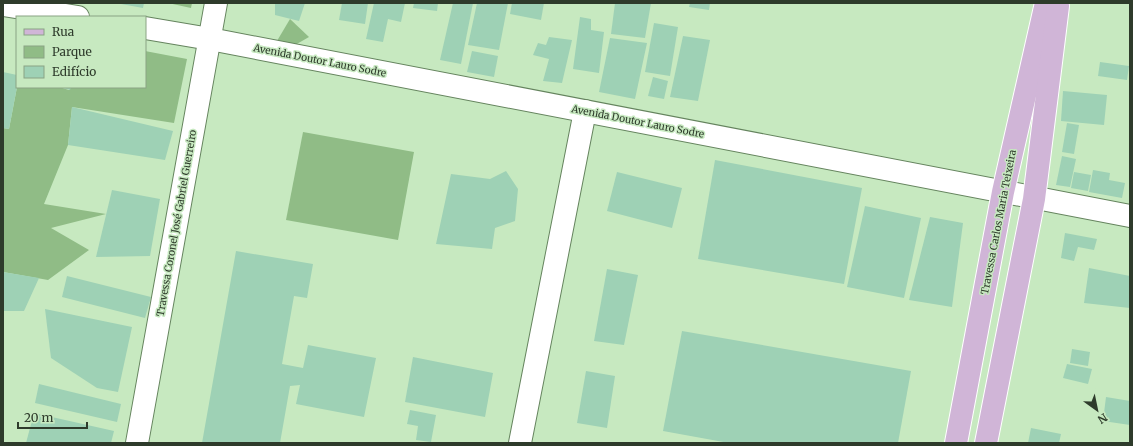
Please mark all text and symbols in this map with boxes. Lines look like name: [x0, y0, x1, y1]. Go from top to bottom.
legend: [16, 16, 146, 88]
text: Rua: [52, 24, 75, 39]
street label: Avenida Doutor Lauro Sodre: [251, 41, 387, 80]
text: Parque: [52, 44, 92, 59]
text: Edifício: [52, 64, 96, 79]
street label: Avenida Doutor Lauro Sodre: [569, 102, 705, 141]
street label: Travessa Coronel José Gabriel Guerreiro: [154, 129, 199, 317]
street label: Travessa Carlos Maria Teixeira: [978, 148, 1019, 296]
north arrow: [1077, 390, 1117, 430]
scale bar: [18, 404, 87, 430]
text: 20 m: [24, 410, 53, 425]
text: N: [1095, 410, 1110, 427]

